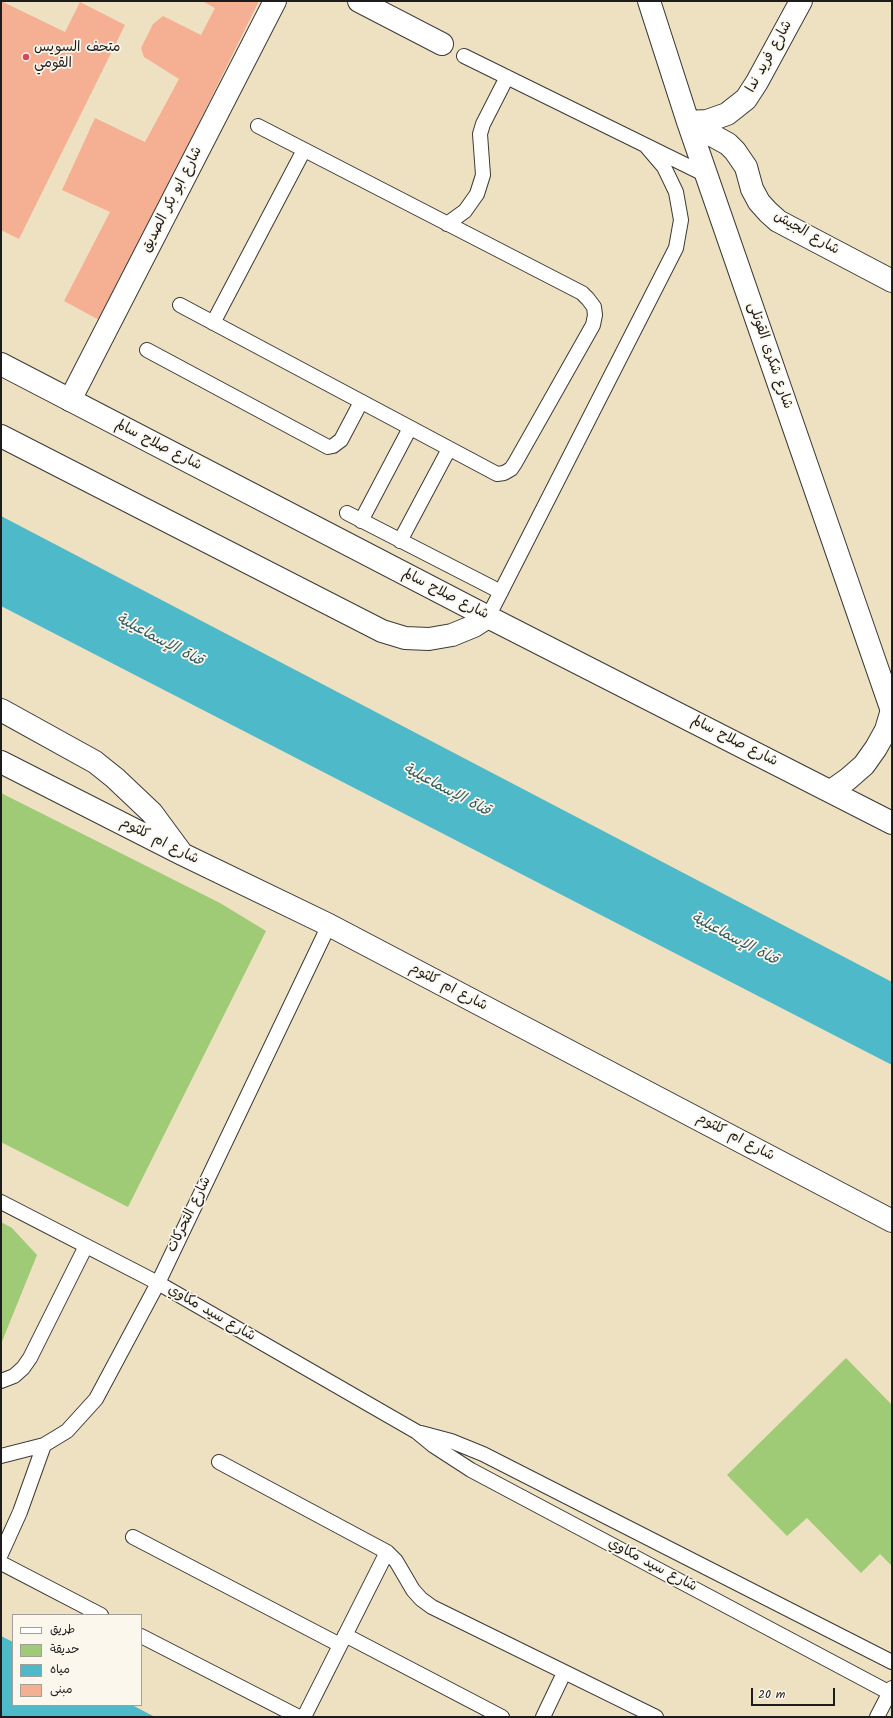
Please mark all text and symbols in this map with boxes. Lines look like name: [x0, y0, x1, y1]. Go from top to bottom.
street label: شارع فريد ندا: [743, 18, 797, 96]
place label: متحف السويس القومي: [34, 41, 121, 74]
marker: متحف السويس القومي: [21, 52, 31, 62]
street label: شارع ابو بكر الصديق: [139, 144, 207, 256]
street label: شارع الجيش: [770, 209, 842, 259]
street label: شارع شكرى القوتلى: [743, 300, 795, 412]
street label: شارع صلاح سالم: [112, 417, 204, 475]
street label: شارع صلاح سالم: [399, 566, 491, 624]
water label: قناة الإسماعيلية: [112, 610, 206, 672]
street label: شارع صلاح سالم: [688, 713, 780, 771]
water label: قناة الإسماعيلية: [399, 760, 493, 822]
street label: شارع ام كلثوم: [117, 815, 201, 869]
water label: قناة الإسماعيلية: [687, 909, 781, 971]
street label: شارع ام كلثوم: [406, 960, 490, 1016]
street label: شارع ام كلثوم: [693, 1110, 777, 1166]
street label: شارع التحركات: [164, 1174, 216, 1256]
street label: شارع سيد مكاوي: [164, 1282, 258, 1346]
street label: شارع سيد مكاوي: [605, 1535, 699, 1597]
legend: [12, 1614, 142, 1706]
text: طريق: [50, 1620, 75, 1639]
text: حديقة: [50, 1640, 79, 1659]
text: مياه: [50, 1660, 70, 1679]
text: مبنى: [50, 1680, 73, 1699]
scale bar: [753, 1680, 837, 1706]
text: 20 m: [758, 1685, 785, 1704]

